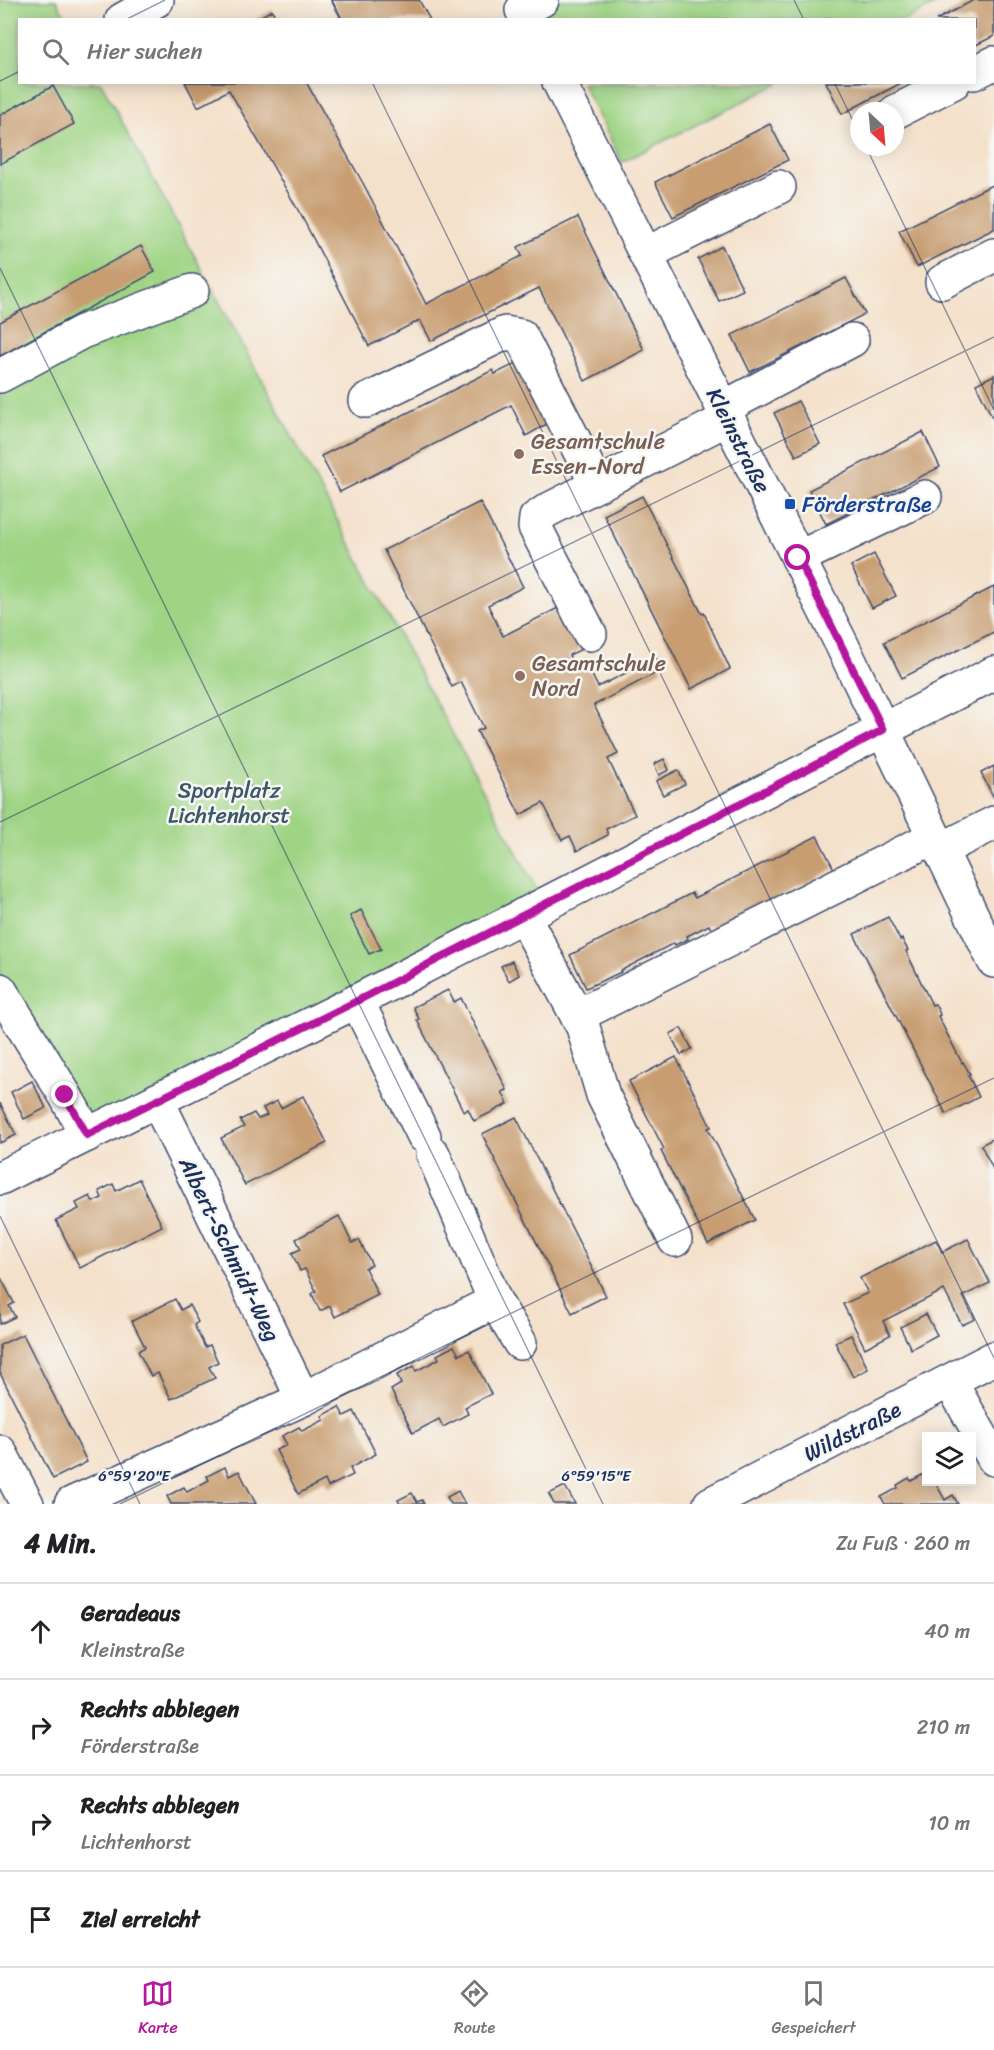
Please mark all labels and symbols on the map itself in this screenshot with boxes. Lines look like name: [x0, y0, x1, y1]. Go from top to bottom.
north arrow: [850, 102, 904, 156]
street label: Kleinstraße: [695, 381, 782, 500]
place label: Gesamtschule Essen-Nord: [531, 422, 665, 486]
marker: Gesamtschule Essen-Nord: [512, 447, 526, 461]
place label: Förderstraße: [802, 485, 932, 524]
marker: Förderstraße: [783, 497, 797, 511]
route start: [784, 544, 810, 570]
place label: Gesamtschule Nord: [532, 644, 666, 708]
marker: Gesamtschule Nord: [513, 669, 527, 683]
park label: Sportplatz Lichtenhorst: [168, 771, 290, 835]
route end: [51, 1081, 77, 1107]
street label: Albert-Schmidt-Weg: [167, 1149, 291, 1349]
street label: Wildstraße: [796, 1390, 908, 1473]
text: 6°59'20"E: [98, 1463, 171, 1489]
text: 6°59'15"E: [561, 1463, 632, 1489]

